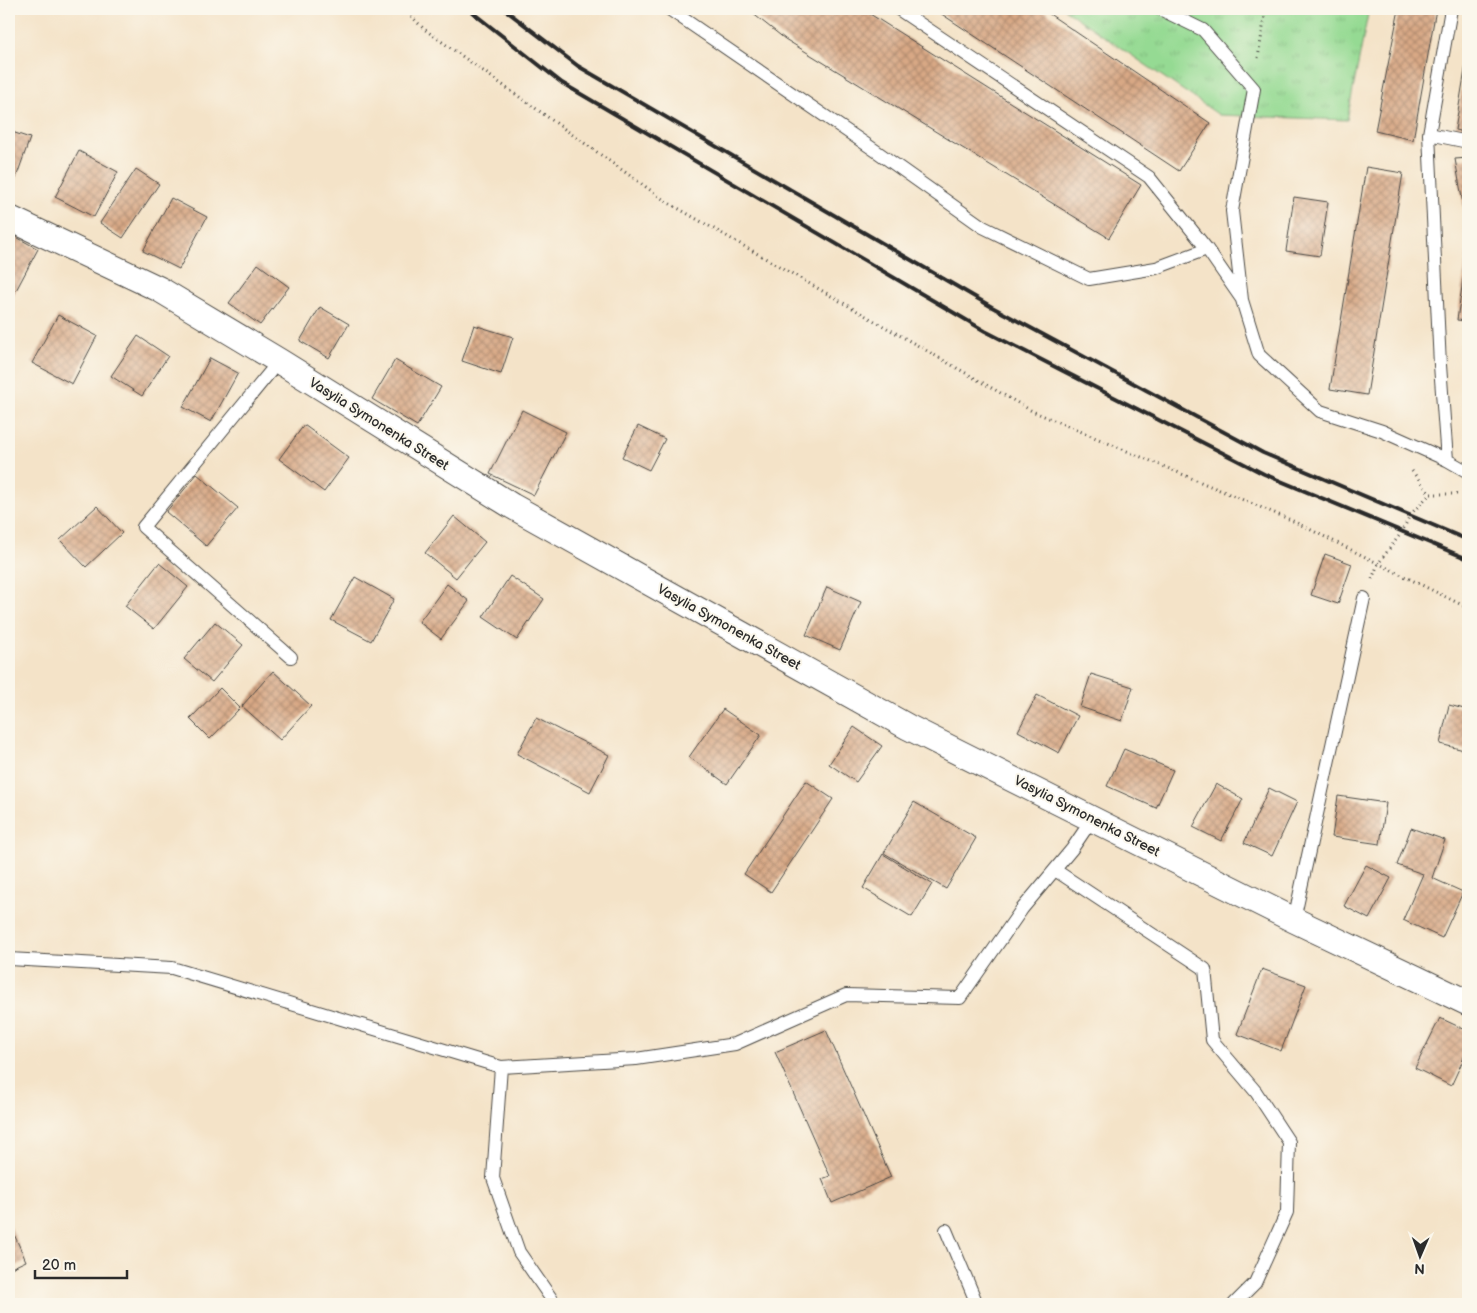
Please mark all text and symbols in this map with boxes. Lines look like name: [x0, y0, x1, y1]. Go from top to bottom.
street label: Vasylia Symonenka Street: [306, 374, 453, 474]
street label: Vasylia Symonenka Street: [654, 580, 804, 674]
street label: Vasylia Symonenka Street: [1011, 772, 1163, 861]
north arrow: [1394, 1230, 1444, 1280]
scale bar: [35, 1248, 128, 1280]
text: 20 m: [42, 1256, 76, 1275]
text: N: [1414, 1260, 1425, 1277]

